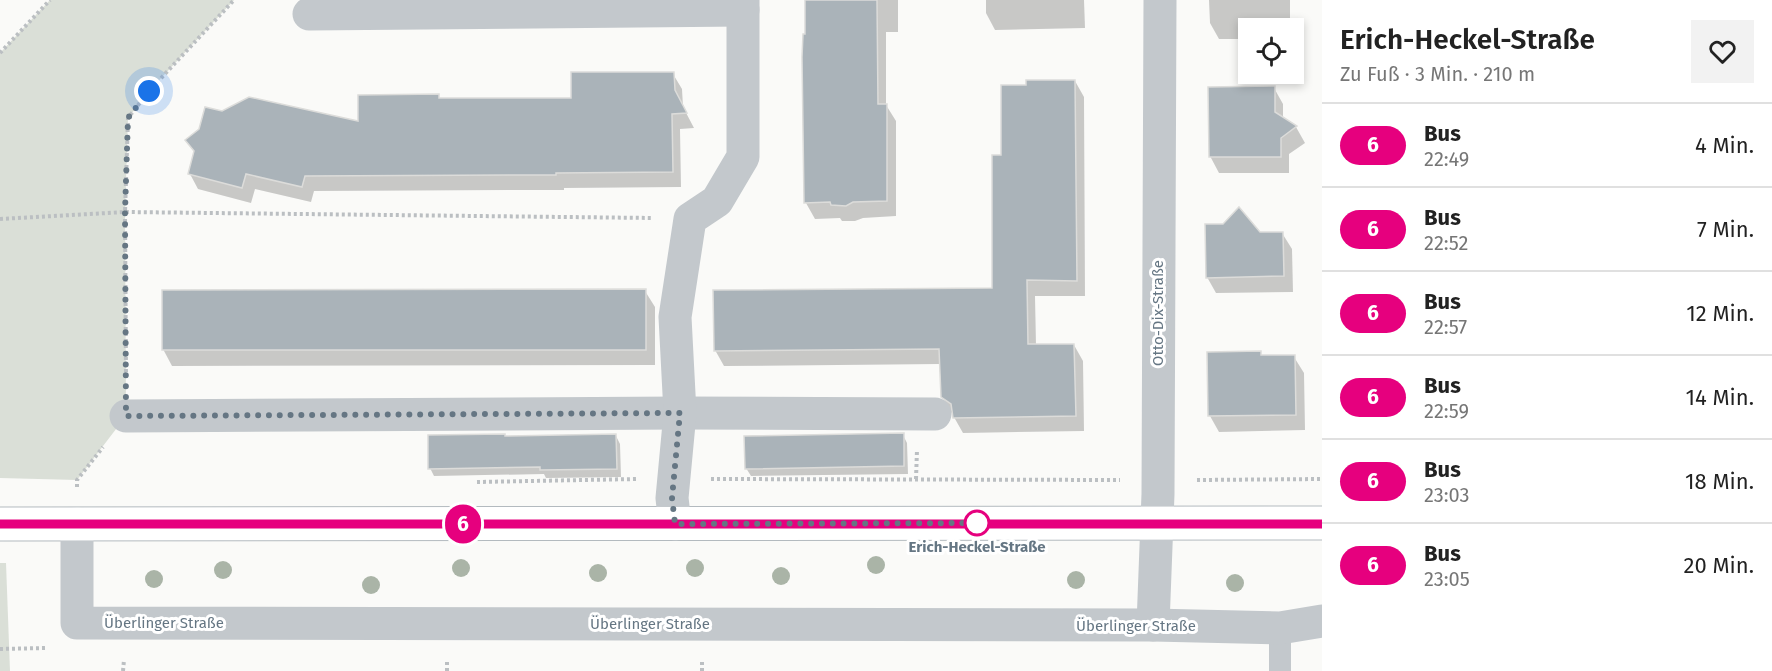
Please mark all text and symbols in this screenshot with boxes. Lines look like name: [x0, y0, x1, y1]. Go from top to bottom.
map controls: [1238, 18, 1304, 84]
button: locate: [1238, 18, 1304, 84]
button: heart: [1691, 20, 1754, 83]
text: Erich-Heckel-Straße: [1340, 23, 1595, 56]
text: Zu Fuß · 3 Min. · 210 m: [1340, 62, 1535, 86]
your location: [134, 76, 164, 106]
text: Bus: [1424, 120, 1461, 147]
text: 6: [1367, 132, 1379, 158]
text: 4 Min.: [1695, 132, 1754, 159]
text: 22:49: [1424, 147, 1469, 171]
text: Bus: [1424, 204, 1461, 231]
text: 6: [1367, 216, 1379, 242]
text: 7 Min.: [1697, 216, 1754, 243]
text: 22:52: [1424, 231, 1468, 255]
street label: Otto-Dix-Straße: [1149, 260, 1167, 366]
text: Bus: [1424, 288, 1461, 315]
text: 6: [1367, 300, 1379, 326]
text: 12 Min.: [1686, 300, 1754, 327]
text: 22:57: [1424, 315, 1467, 339]
text: Bus: [1424, 372, 1461, 399]
text: 6: [1367, 384, 1379, 410]
text: 14 Min.: [1685, 384, 1754, 411]
text: 22:59: [1424, 399, 1469, 423]
text: Bus: [1424, 456, 1461, 483]
text: 6: [1367, 468, 1379, 494]
text: 18 Min.: [1685, 468, 1754, 495]
text: 23:03: [1424, 483, 1470, 507]
line badge: 6: [444, 504, 482, 544]
marker: Erich-Heckel-Straße: [964, 510, 990, 536]
text: 6: [457, 511, 469, 537]
place label: Erich-Heckel-Straße: [908, 538, 1046, 556]
text: Bus: [1424, 540, 1461, 567]
text: 6: [1367, 552, 1379, 578]
text: 20 Min.: [1684, 552, 1754, 579]
text: 23:05: [1424, 567, 1470, 591]
street label: Überlinger Straße: [104, 614, 224, 632]
street label: Überlinger Straße: [590, 615, 710, 633]
street label: Überlinger Straße: [1076, 617, 1196, 635]

